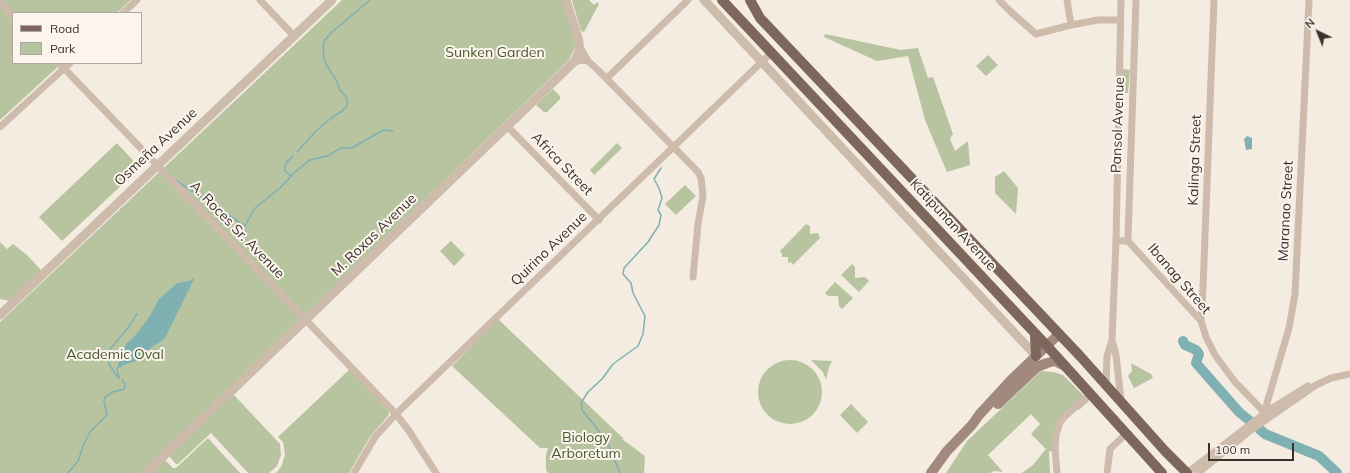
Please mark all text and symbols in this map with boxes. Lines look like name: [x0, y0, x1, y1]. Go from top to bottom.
legend: [12, 12, 142, 64]
north arrow: [1298, 12, 1338, 52]
text: N: [1302, 15, 1318, 31]
text: Road: [50, 21, 79, 36]
text: Park: [50, 41, 75, 56]
park label: Sunken Garden: [445, 45, 545, 61]
street label: Pansol Avenue: [1108, 77, 1128, 173]
street label: Osmeña Avenue: [111, 104, 201, 190]
street label: Kalinga Street: [1185, 114, 1205, 206]
street label: Africa Street: [528, 129, 596, 199]
street label: Maranao Street: [1275, 160, 1297, 262]
street label: Katipunan Avenue: [906, 176, 1000, 274]
street label: A. Roces Sr. Avenue: [186, 178, 288, 282]
street label: M. Roxas Avenue: [328, 190, 420, 280]
street label: Quirino Avenue: [507, 208, 591, 290]
street label: Ibanag Street: [1144, 240, 1214, 318]
park label: Academic Oval: [66, 347, 164, 363]
park label: Biology Arboretum: [551, 430, 621, 462]
scale bar: [1210, 435, 1296, 461]
text: 100 m: [1215, 442, 1250, 457]

